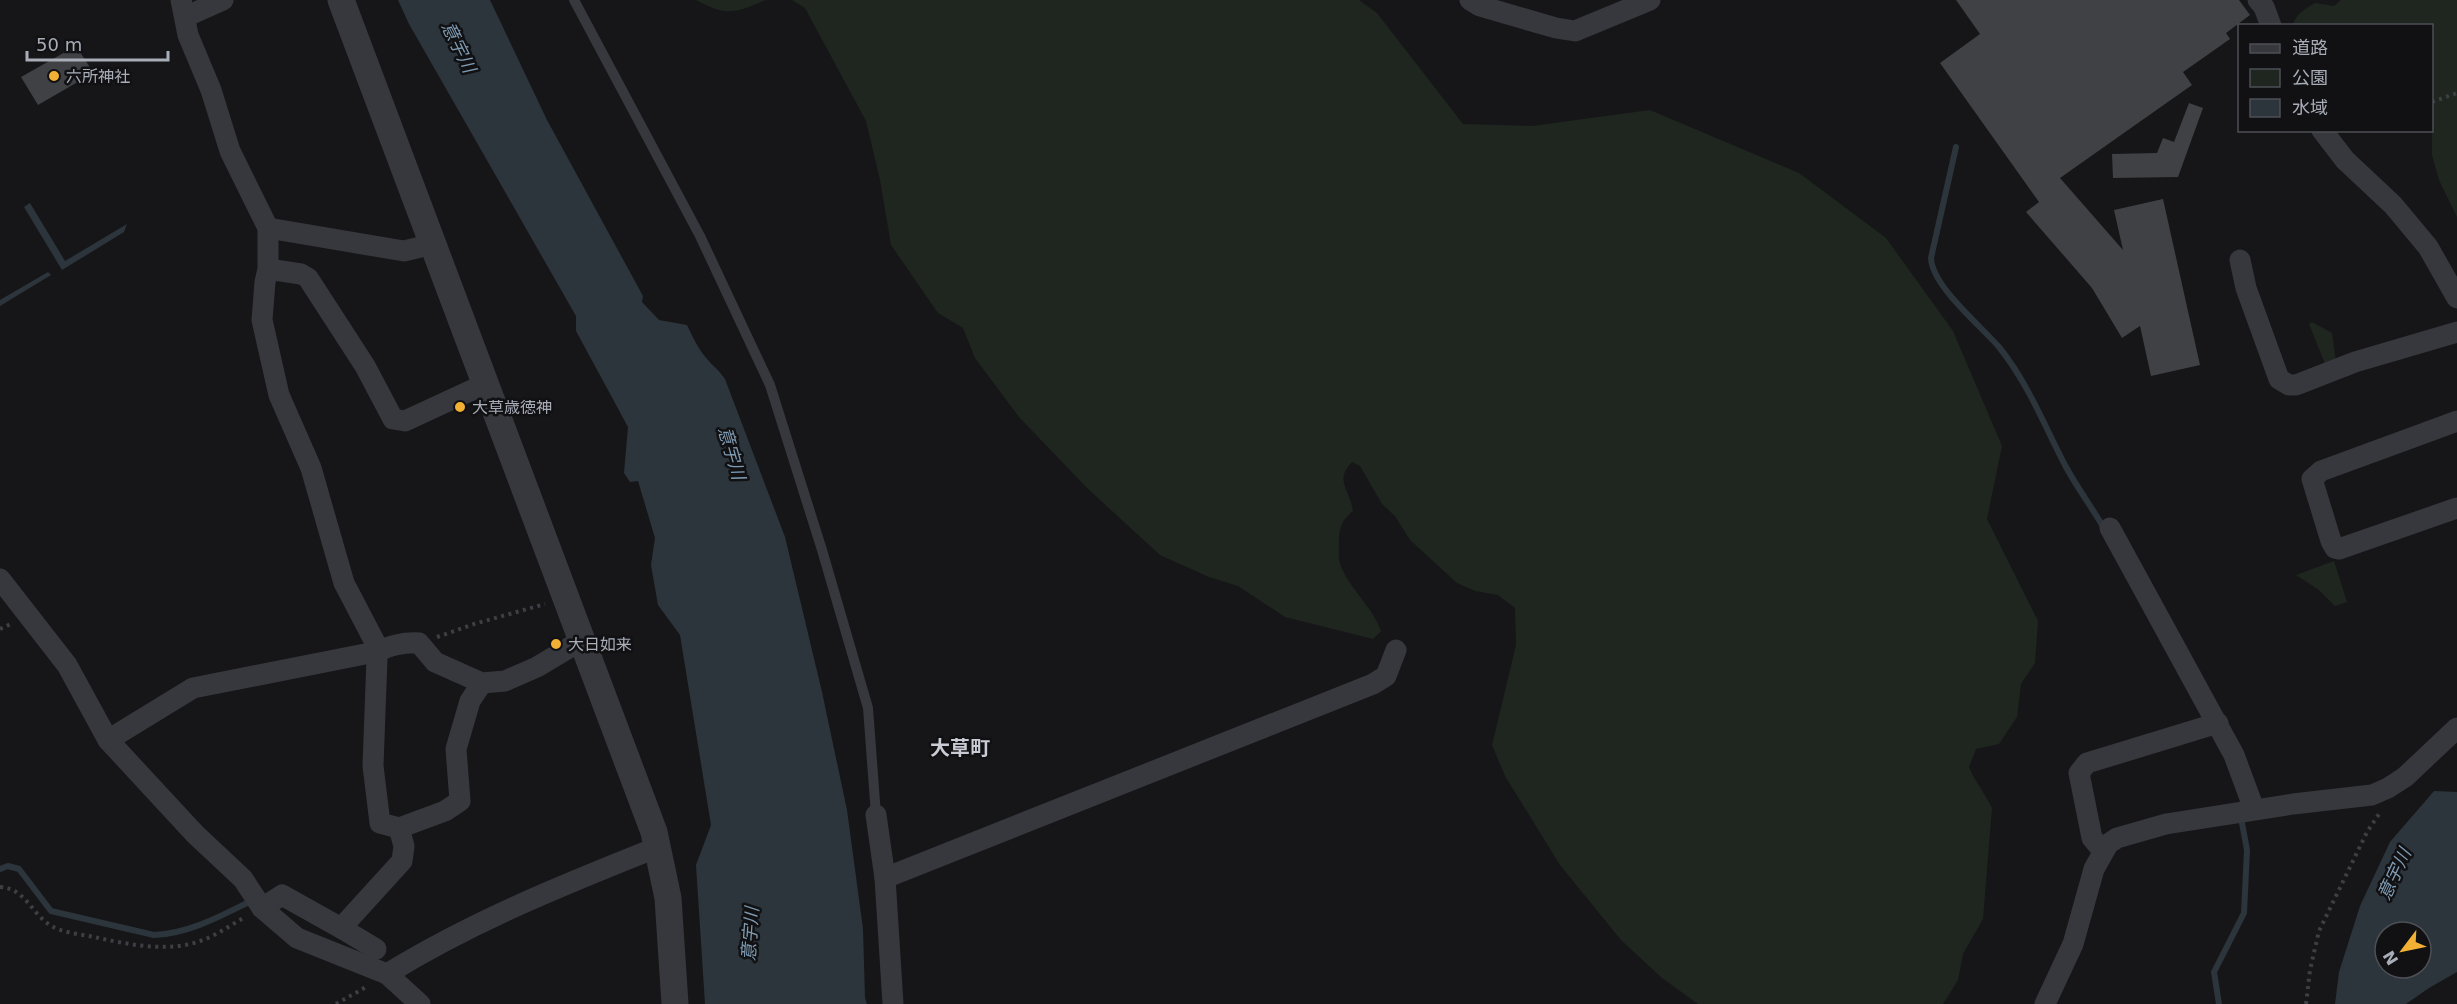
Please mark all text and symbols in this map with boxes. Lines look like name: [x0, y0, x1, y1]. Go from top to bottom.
water label: 意宇川: [438, 18, 481, 78]
scale bar: [27, 24, 168, 62]
legend: [2238, 24, 2433, 132]
text: 50 m: [36, 34, 82, 55]
text: 道路: [2292, 37, 2328, 58]
place label: 六所神社: [66, 67, 130, 86]
text: 公園: [2292, 67, 2328, 88]
marker: 六所神社: [47, 69, 61, 83]
text: 水域: [2292, 97, 2328, 118]
place label: 大草歳徳神: [472, 398, 552, 417]
marker: 大草歳徳神: [453, 400, 467, 414]
water label: 意宇川: [714, 424, 750, 484]
place label: 大日如来: [568, 635, 632, 654]
marker: 大日如来: [549, 637, 563, 651]
district label: 大草町: [930, 736, 990, 760]
water label: 意宇川: [2373, 843, 2416, 903]
water label: 意宇川: [738, 904, 762, 962]
north arrow: [2373, 920, 2433, 980]
text: N: [2379, 947, 2402, 968]

